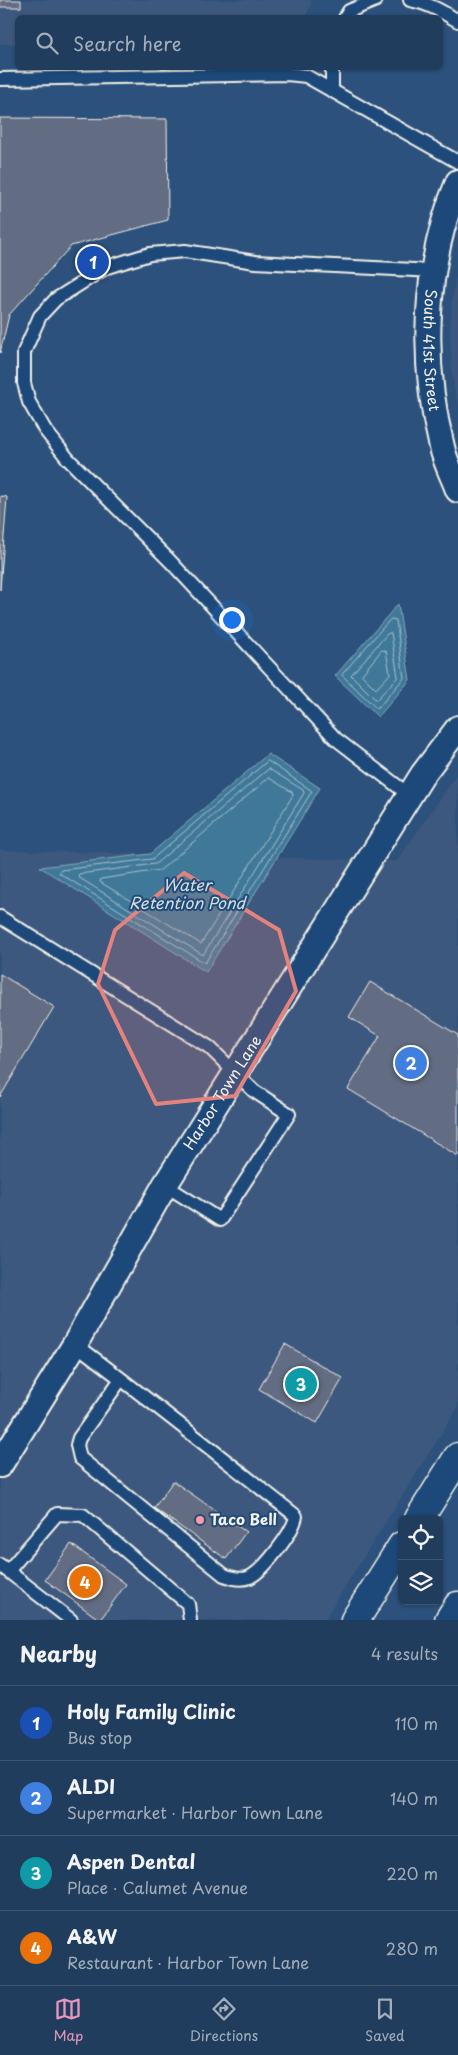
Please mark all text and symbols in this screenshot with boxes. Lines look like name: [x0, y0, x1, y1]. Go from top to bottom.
search box: [15, 15, 443, 70]
icon: search: [33, 29, 61, 57]
text: Search here: [73, 29, 182, 57]
pin: 1: [77, 243, 109, 281]
street label: South 41st Street: [418, 288, 447, 413]
your location: [219, 607, 245, 633]
water label: Water Retention Pond: [129, 872, 247, 914]
street label: Harbor Town Lane: [177, 1030, 266, 1154]
pin: 2: [395, 1044, 427, 1082]
pin: 3: [285, 1365, 317, 1403]
place label: Taco Bell: [210, 1507, 277, 1530]
marker: Taco Bell: [194, 1514, 206, 1526]
map controls: [398, 1515, 443, 1605]
button: locate: [398, 1515, 443, 1560]
button: layers: [398, 1560, 443, 1605]
pin: 4: [69, 1563, 101, 1601]
text: Nearby: [20, 1637, 97, 1669]
text: 4 results: [371, 1641, 438, 1665]
text: Holy Family Clinic: [67, 1697, 236, 1725]
text: 1: [32, 1711, 40, 1735]
text: 110 m: [395, 1711, 438, 1735]
text: Bus stop: [67, 1725, 132, 1749]
text: ALDI: [67, 1772, 115, 1800]
text: 2: [30, 1786, 42, 1810]
text: 140 m: [390, 1786, 438, 1810]
text: Supermarket · Harbor Town Lane: [67, 1800, 323, 1824]
text: Aspen Dental: [67, 1847, 195, 1875]
text: 3: [31, 1861, 41, 1885]
text: 220 m: [387, 1861, 438, 1885]
text: Place · Calumet Avenue: [67, 1875, 248, 1899]
text: A&W: [67, 1922, 117, 1950]
text: 4: [31, 1936, 41, 1960]
text: 280 m: [386, 1936, 438, 1960]
text: Restaurant · Harbor Town Lane: [67, 1950, 309, 1974]
tab: Map: [53, 1995, 83, 2046]
tab: Directions: [190, 1995, 258, 2046]
tab: Saved: [365, 1995, 405, 2046]

